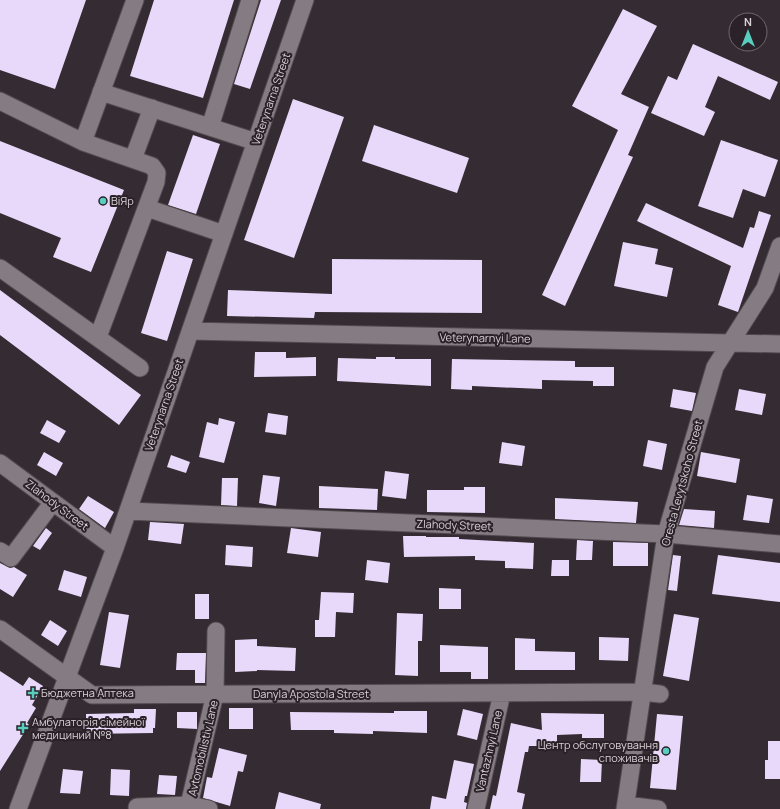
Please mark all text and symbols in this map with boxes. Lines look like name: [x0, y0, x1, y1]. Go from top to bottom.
north arrow: [728, 12, 768, 52]
text: N: [744, 14, 752, 29]
street label: Veterynarna Street: [248, 51, 293, 147]
place label: ВіЯр: [111, 193, 134, 208]
marker: ВіЯр: [98, 196, 108, 206]
street label: Veterynarnyi Lane: [439, 329, 531, 346]
street label: Veterynarna Street: [141, 357, 186, 453]
street label: Oresta Levytskoho Street: [657, 418, 706, 548]
street label: Zlahody Street: [23, 476, 92, 533]
street label: Zlahody Street: [416, 516, 492, 533]
place label: Бюджетна Аптека: [41, 685, 134, 700]
street label: Danyla Apostola Street: [253, 686, 369, 701]
marker: Бюджетна Аптека: [28, 688, 38, 698]
street label: Avtomobilistiv Lane: [184, 698, 221, 797]
street label: Vantazhnyi Lane: [472, 708, 505, 793]
place label: Амбулаторія сімейної медициний №8: [32, 714, 145, 742]
marker: Амбулаторія сімейної медициний №8: [17, 722, 29, 734]
place label: Центр обслуговування споживачів: [538, 737, 658, 765]
marker: Центр обслуговування споживачів: [661, 746, 671, 756]

